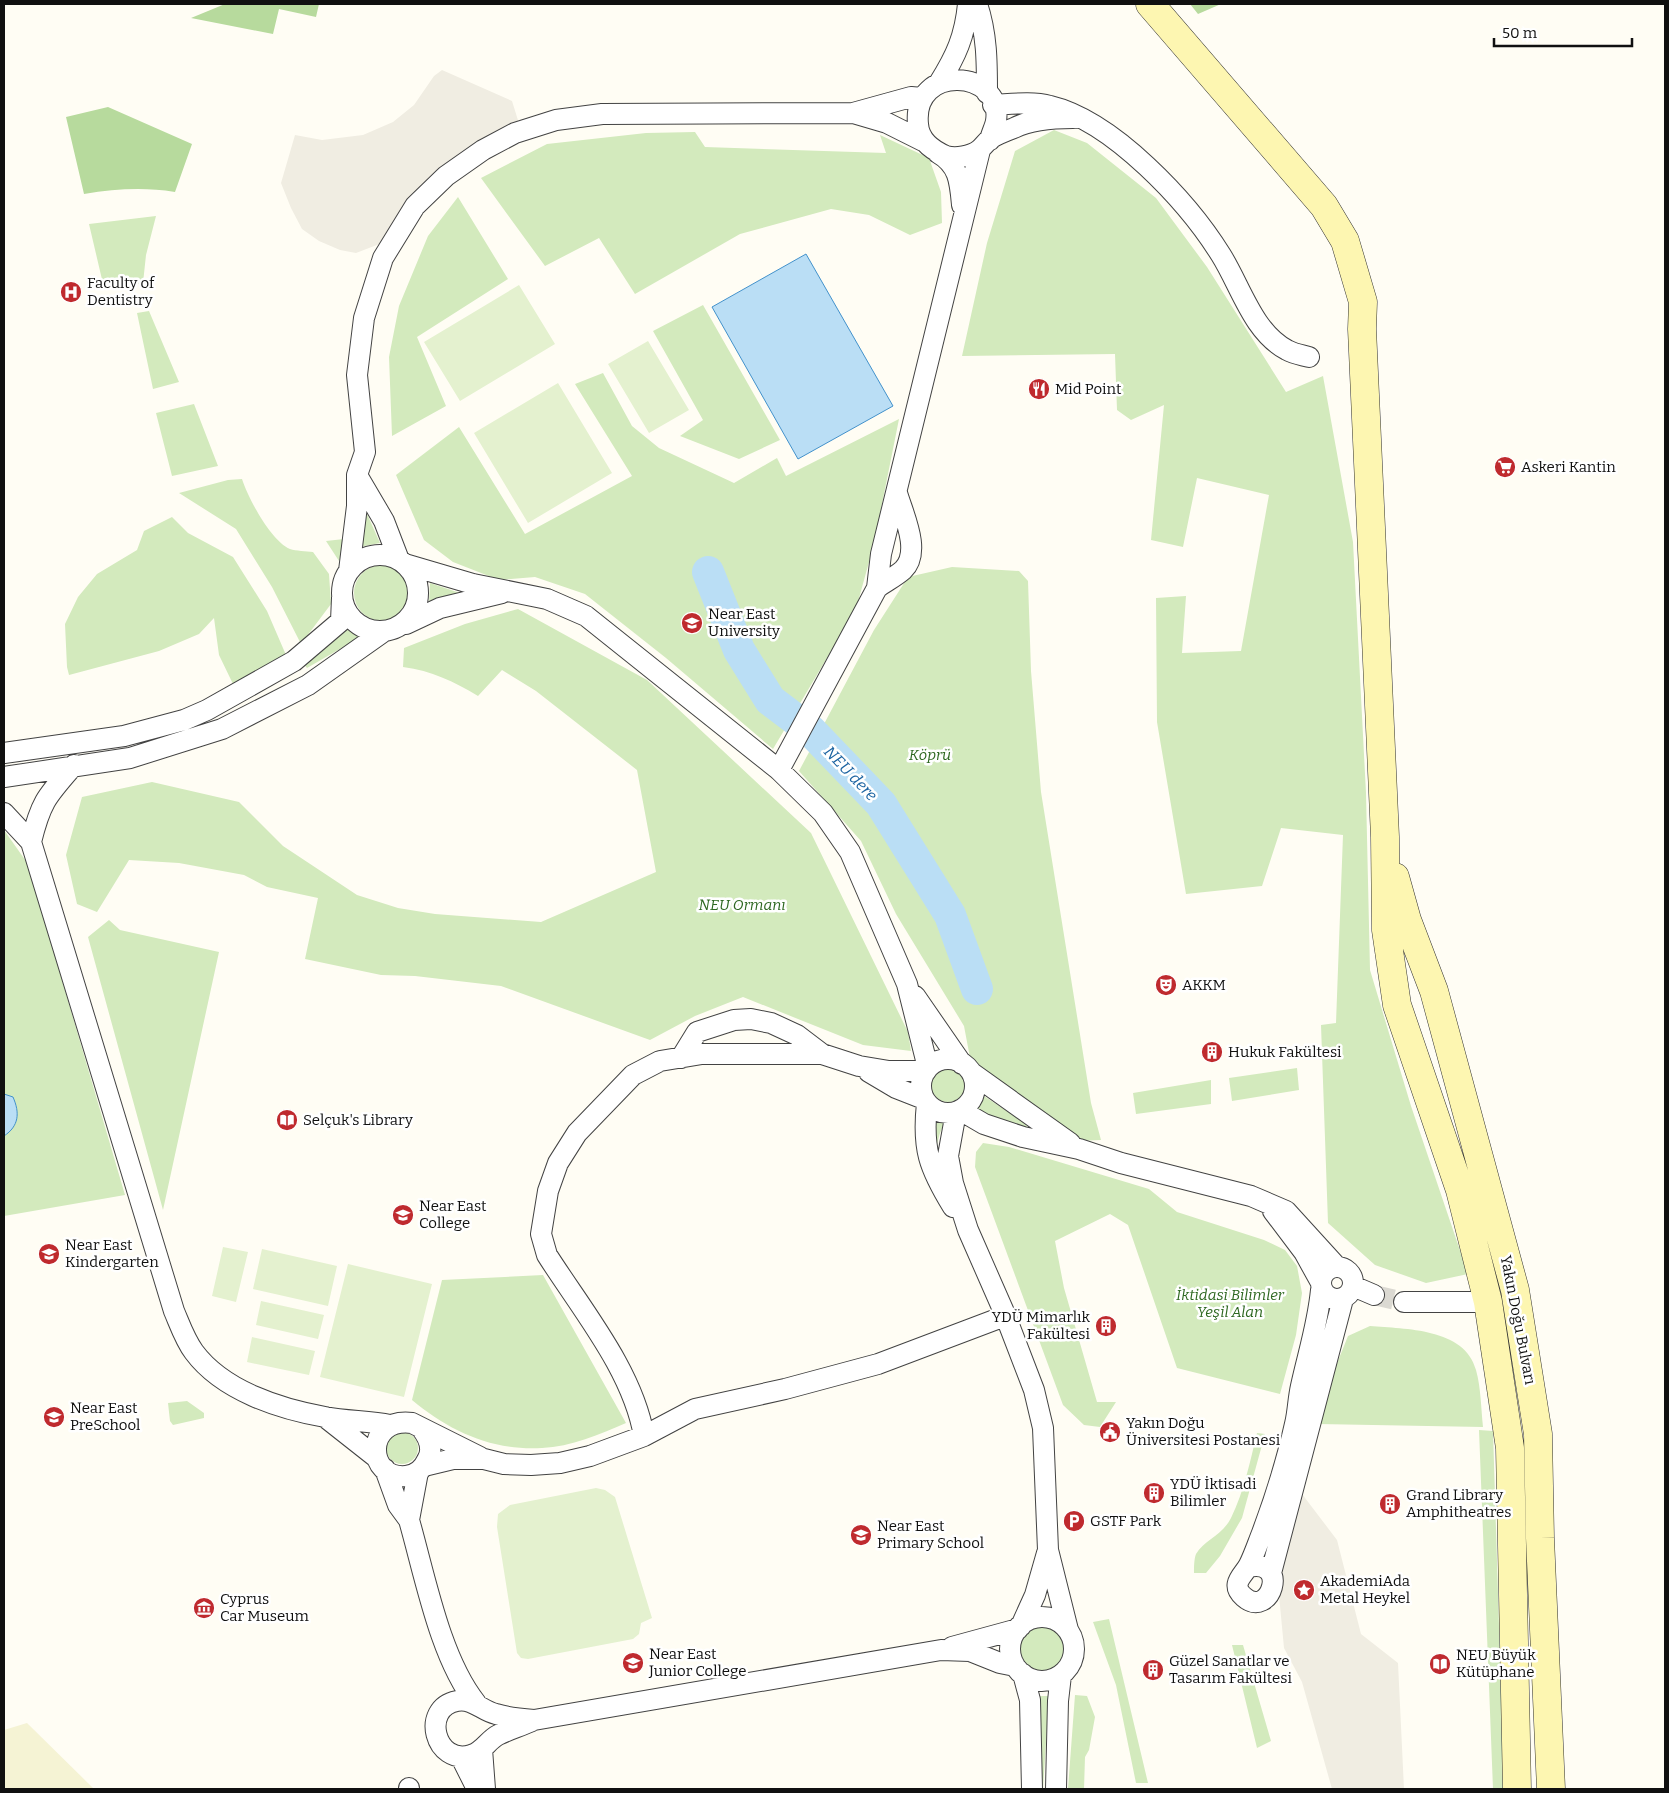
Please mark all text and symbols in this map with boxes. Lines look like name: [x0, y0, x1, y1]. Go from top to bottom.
scale bar: [1494, 15, 1632, 47]
text: 50 m: [1502, 24, 1538, 42]
place label: Faculty of Dentistry: [87, 274, 156, 309]
hospital icon: Faculty of Dentistry: [59, 280, 83, 304]
restaurant icon: Mid Point: [1027, 377, 1051, 401]
place label: Mid Point: [1055, 380, 1122, 398]
supermarket icon: Askeri Kantin: [1493, 455, 1517, 479]
place label: Askeri Kantin: [1521, 458, 1616, 476]
place label: Near East University: [708, 605, 780, 640]
school or university icon: Near East University: [680, 611, 704, 635]
water label: NEU dere: [820, 742, 881, 805]
park label: Köprü: [909, 746, 951, 764]
park label: NEU Ormanı: [698, 896, 786, 914]
theatre icon: AKKM: [1154, 973, 1178, 997]
place label: AKKM: [1182, 976, 1226, 994]
building icon: Hukuk Fakültesi: [1200, 1040, 1224, 1064]
place label: Hukuk Fakültesi: [1228, 1043, 1342, 1061]
library icon: Selçuk's Library: [275, 1108, 299, 1132]
place label: Selçuk's Library: [303, 1111, 413, 1129]
place label: Near East College: [419, 1197, 487, 1232]
school or university icon: Near East College: [391, 1203, 415, 1227]
place label: Near East Kindergarten: [65, 1236, 159, 1271]
school or university icon: Near East Kindergarten: [37, 1242, 61, 1266]
street label: Yakın Doğu Bulvarı: [1497, 1254, 1539, 1387]
park label: İktidasi Bilimler Yeşil Alan: [1176, 1286, 1285, 1321]
place label: YDÜ Mimarlık Fakültesi: [992, 1308, 1091, 1343]
building icon: YDÜ Mimarlık Fakültesi: [1094, 1314, 1118, 1338]
place label: Near East PreSchool: [70, 1399, 140, 1434]
school or university icon: Near East PreSchool: [42, 1405, 66, 1429]
place label: Yakın Doğu Üniversitesi Postanesi: [1126, 1414, 1281, 1449]
public building icon: Yakın Doğu Üniversitesi Postanesi: [1098, 1420, 1122, 1444]
place label: YDÜ İktisadi Bilimler: [1170, 1475, 1257, 1510]
building icon: YDÜ İktisadi Bilimler: [1142, 1481, 1166, 1505]
place label: Grand Library Amphitheatres: [1406, 1486, 1512, 1521]
building icon: Grand Library Amphitheatres: [1378, 1492, 1402, 1516]
parking icon: GSTF Park: [1062, 1509, 1086, 1533]
place label: GSTF Park: [1090, 1512, 1162, 1530]
place label: Near East Primary School: [877, 1517, 984, 1552]
school or university icon: Near East Primary School: [849, 1523, 873, 1547]
place label: AkademiAda Metal Heykel: [1320, 1572, 1410, 1607]
place icon: AkademiAda Metal Heykel: [1292, 1578, 1316, 1602]
place label: Cyprus Car Museum: [220, 1590, 310, 1625]
museum icon: Cyprus Car Museum: [192, 1596, 216, 1620]
place label: Near East Junior College: [648, 1645, 746, 1680]
place label: NEU Büyük Kütüphane: [1456, 1646, 1536, 1681]
school or university icon: Near East Junior College: [621, 1651, 645, 1675]
place label: Güzel Sanatlar ve Tasarım Fakültesi: [1169, 1652, 1292, 1687]
library icon: NEU Büyük Kütüphane: [1428, 1652, 1452, 1676]
building icon: Güzel Sanatlar ve Tasarım Fakültesi: [1141, 1658, 1165, 1682]

